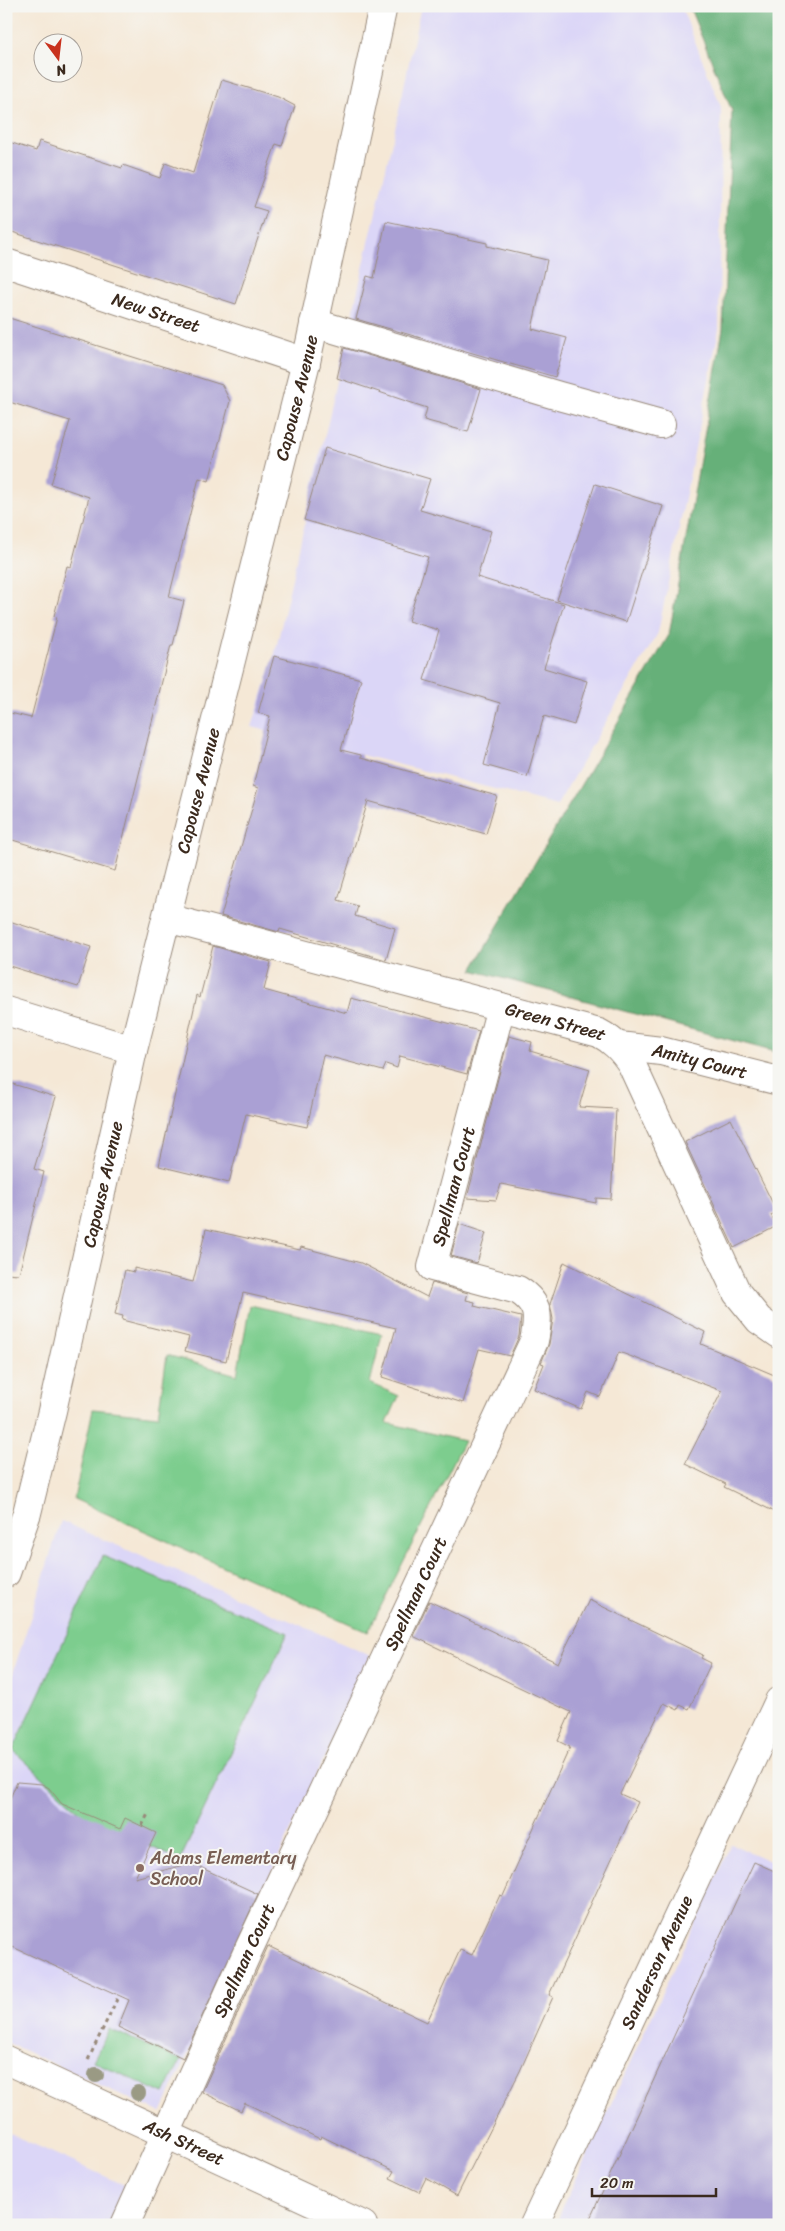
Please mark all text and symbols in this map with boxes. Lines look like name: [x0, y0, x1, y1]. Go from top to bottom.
north arrow: [32, 32, 82, 82]
text: N: [53, 56, 70, 83]
street label: New Street: [108, 283, 205, 342]
street label: Capouse Avenue: [266, 332, 327, 464]
street label: Capouse Avenue: [167, 724, 229, 857]
street label: Green Street: [501, 993, 613, 1050]
street label: Amity Court: [649, 1034, 751, 1088]
street label: Capouse Avenue: [73, 1118, 133, 1251]
street label: Spellman Court: [422, 1123, 485, 1250]
street label: Spellman Court: [375, 1531, 456, 1656]
place label: Adams Elementary School: [149, 1842, 297, 1895]
marker: Adams Elementary School: [134, 1862, 146, 1874]
street label: Sanderson Avenue: [612, 1889, 702, 2035]
street label: Spellman Court: [204, 1898, 284, 2023]
street label: Ash Street: [137, 2109, 230, 2175]
scale bar: [592, 2166, 716, 2198]
text: 20 m: [600, 2170, 634, 2196]

